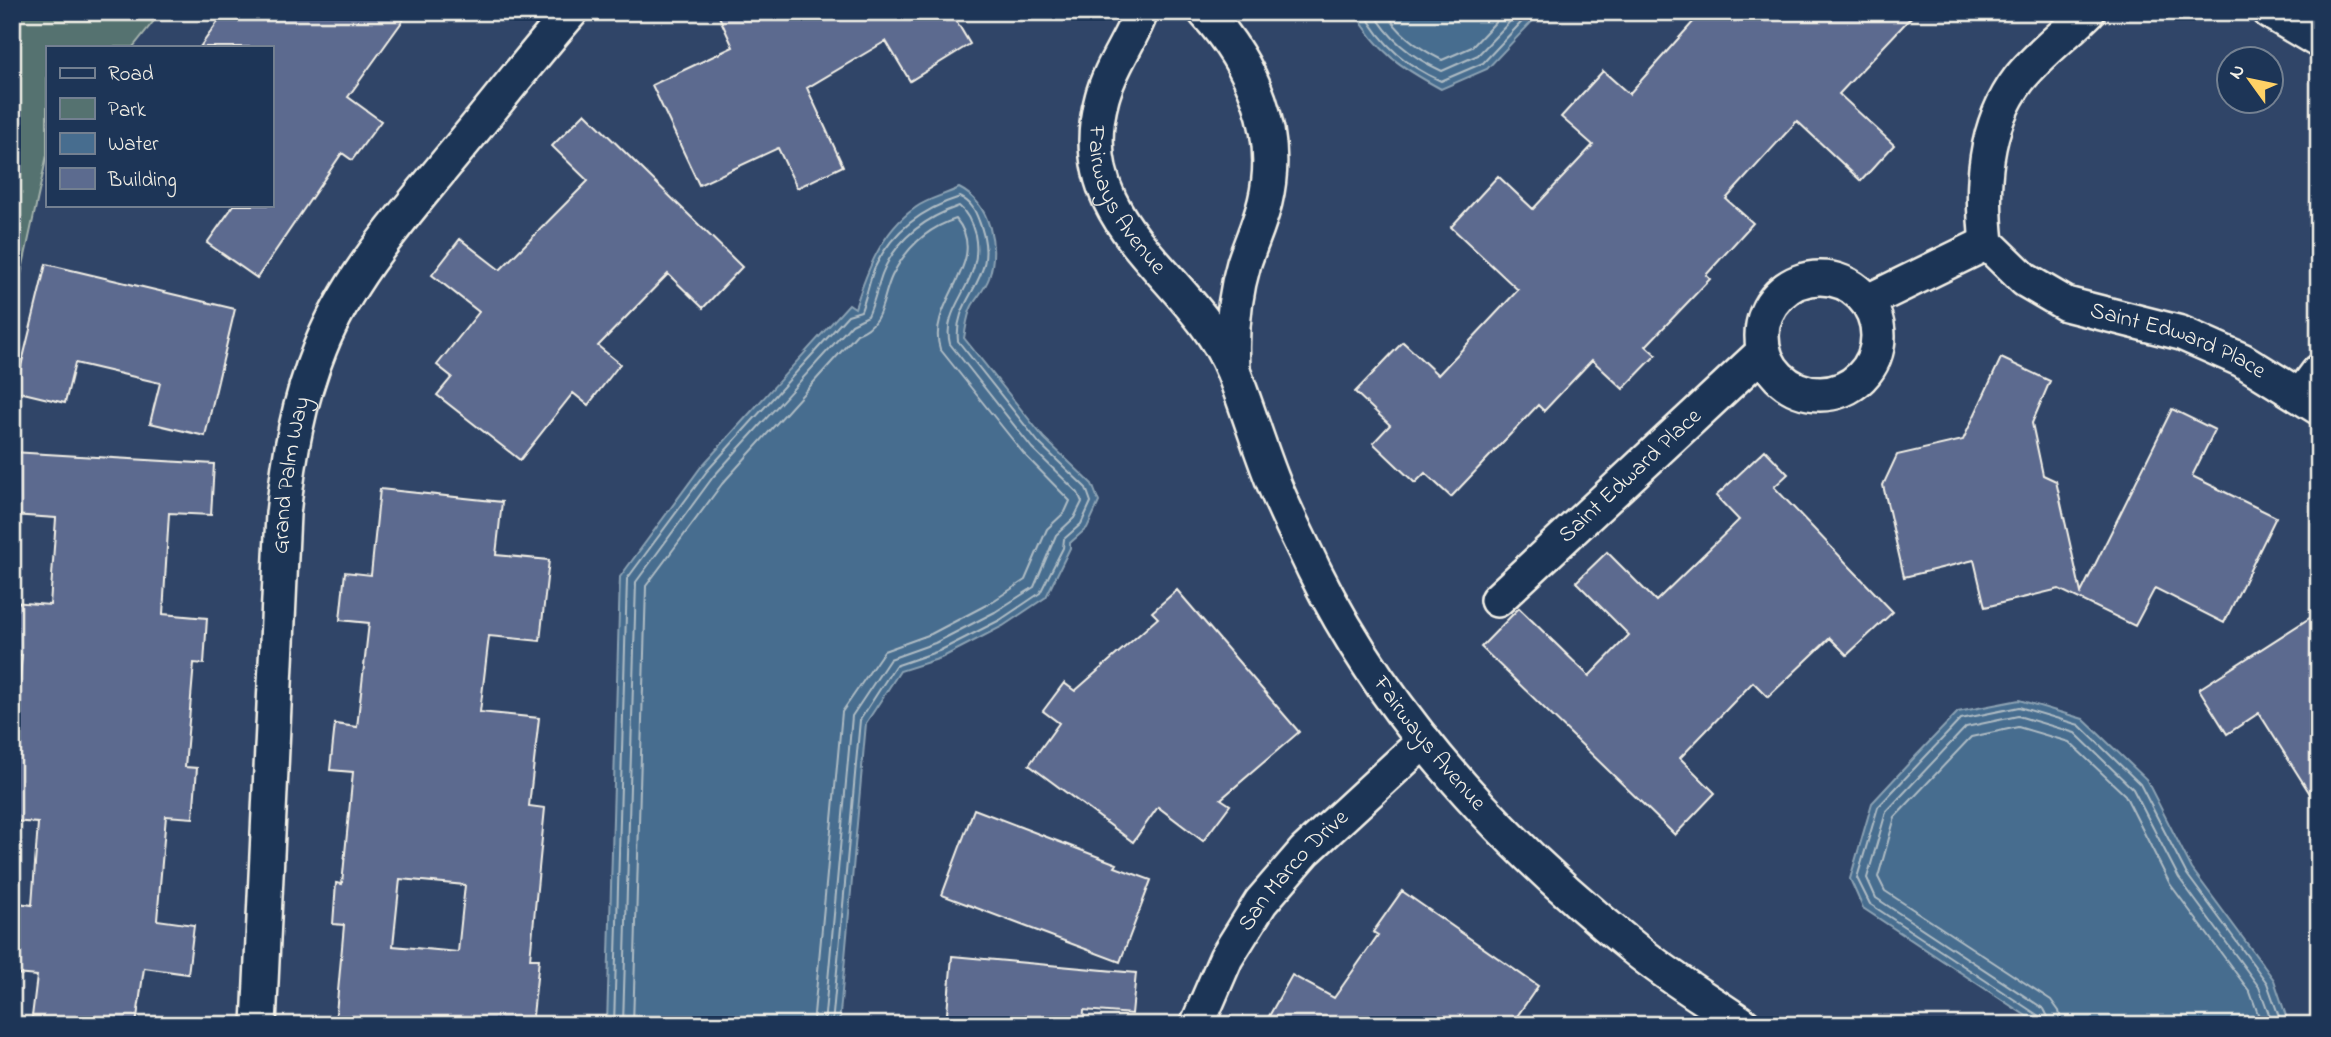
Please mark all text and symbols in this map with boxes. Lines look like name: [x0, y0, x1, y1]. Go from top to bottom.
legend: [46, 46, 273, 206]
north arrow: [2216, 46, 2286, 116]
text: N: [2223, 59, 2253, 85]
text: Road: [108, 60, 154, 90]
text: Park: [108, 96, 147, 126]
street label: Fairways Avenue: [1079, 123, 1174, 283]
text: Water: [108, 130, 159, 160]
text: Building: [107, 166, 177, 198]
street label: Saint Edward Place: [2087, 294, 2273, 388]
street label: Grand Palm Way: [265, 393, 321, 555]
street label: Saint Edward Place: [1551, 400, 1710, 551]
street label: Fairways Avenue: [1364, 669, 1494, 819]
street label: San Marco Drive: [1230, 801, 1357, 938]

